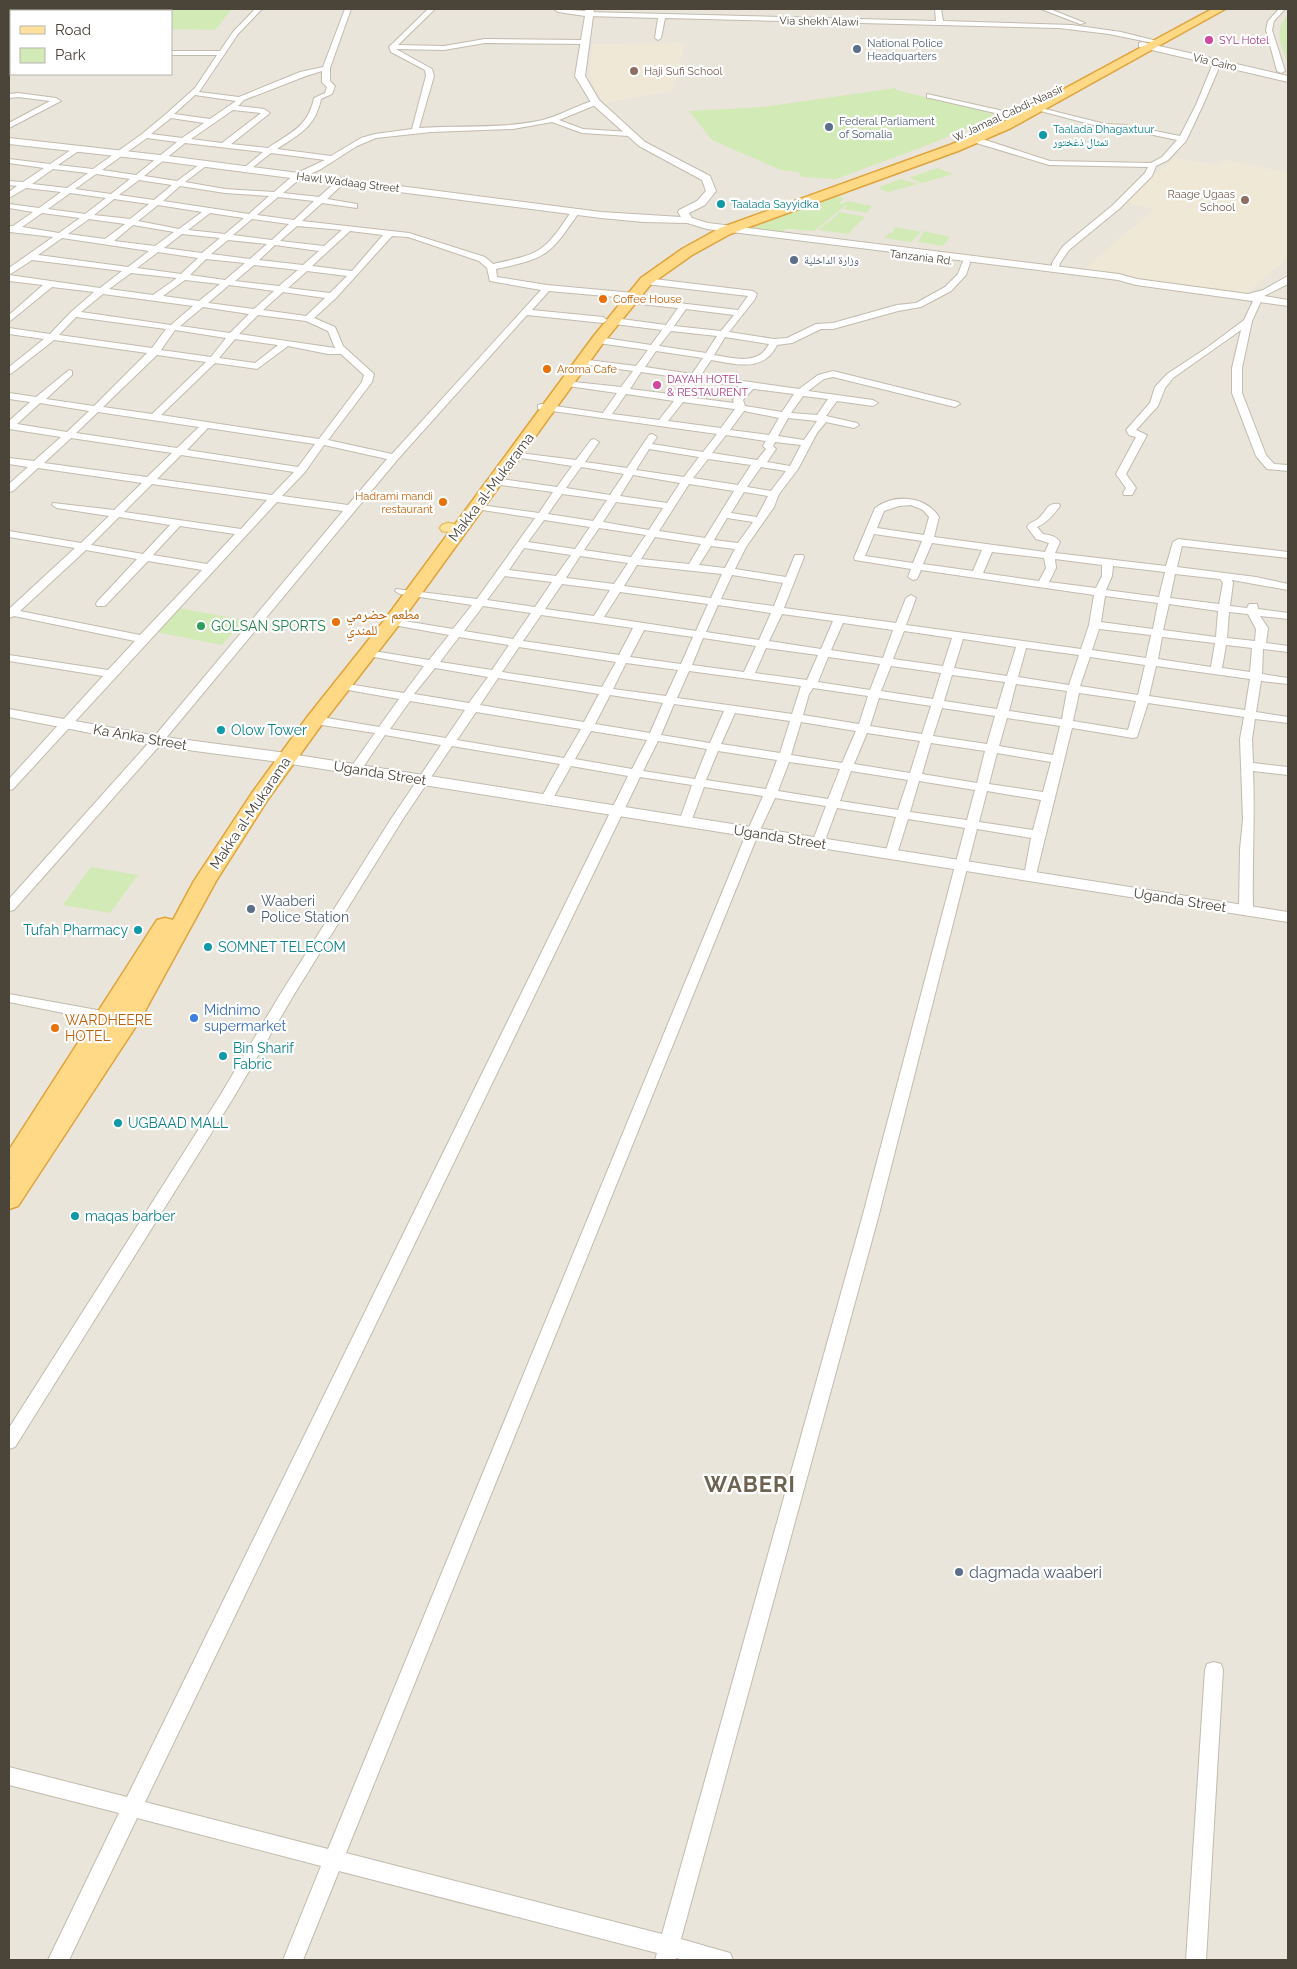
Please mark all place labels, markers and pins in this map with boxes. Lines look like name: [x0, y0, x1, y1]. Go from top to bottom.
marker: SYL Hotel: [1203, 34, 1215, 46]
place label: SYL Hotel: [1219, 34, 1269, 47]
place label: National Police Headquarters: [867, 37, 944, 63]
marker: National Police Headquarters: [851, 43, 863, 55]
marker: Haji Sufi School: [628, 65, 640, 77]
place label: Haji Sufi School: [644, 65, 723, 78]
place label: Federal Parliament of Somalia: [839, 115, 935, 141]
marker: Federal Parliament of Somalia: [823, 121, 835, 133]
place label: Taalada Dhagaxtuur تمثال ذغختور: [1052, 123, 1155, 149]
marker: Taalada Dhagaxtuur تمثال ذغختور: [1037, 129, 1049, 141]
place label: Raage Ugaas School: [1168, 188, 1235, 214]
marker: Raage Ugaas School: [1239, 194, 1251, 206]
marker: Taalada Sayyidka: [715, 198, 727, 210]
place label: Taalada Sayyidka: [731, 198, 819, 211]
marker: وزارة الداخلية: [788, 254, 800, 266]
place label: وزارة الداخلية: [804, 254, 859, 267]
marker: Coffee House: [597, 293, 609, 305]
place label: Coffee House: [613, 293, 682, 306]
marker: Aroma Cafe: [541, 363, 553, 375]
place label: Aroma Cafe: [557, 363, 618, 376]
place label: DAYAH HOTEL & RESTAURENT: [667, 373, 748, 399]
marker: DAYAH HOTEL & RESTAURENT: [651, 379, 663, 391]
place label: Hadrami mandi restaurant: [355, 490, 433, 516]
marker: Hadrami mandi restaurant: [437, 496, 449, 508]
place label: مطعم حضرمي للمندي: [346, 606, 419, 642]
marker: مطعم حضرمي للمندي: [330, 616, 342, 628]
place label: GOLSAN SPORTS: [211, 618, 326, 634]
marker: GOLSAN SPORTS: [195, 620, 207, 632]
place label: Olow Tower: [231, 722, 307, 738]
marker: Olow Tower: [215, 724, 227, 736]
place label: Waaberi Police Station: [261, 893, 349, 925]
marker: Waaberi Police Station: [245, 903, 257, 915]
place label: Tufah Pharmacy: [23, 922, 128, 938]
marker: Tufah Pharmacy: [132, 924, 144, 936]
place label: SOMNET TELECOM: [218, 939, 346, 955]
marker: SOMNET TELECOM: [202, 941, 214, 953]
place label: Midnimo supermarket: [204, 1002, 286, 1034]
place label: WARDHEERE HOTEL: [65, 1012, 152, 1044]
marker: Midnimo supermarket: [188, 1012, 200, 1024]
marker: WARDHEERE HOTEL: [49, 1022, 61, 1034]
place label: Bin Sharif Fabric: [233, 1040, 295, 1072]
marker: Bin Sharif Fabric: [217, 1050, 229, 1062]
place label: UGBAAD MALL: [128, 1115, 228, 1131]
marker: UGBAAD MALL: [112, 1117, 124, 1129]
place label: maqas barber: [85, 1208, 175, 1224]
marker: maqas barber: [69, 1210, 81, 1222]
place label: dagmada waaberi: [969, 1563, 1102, 1582]
marker: dagmada waaberi: [953, 1566, 965, 1578]

